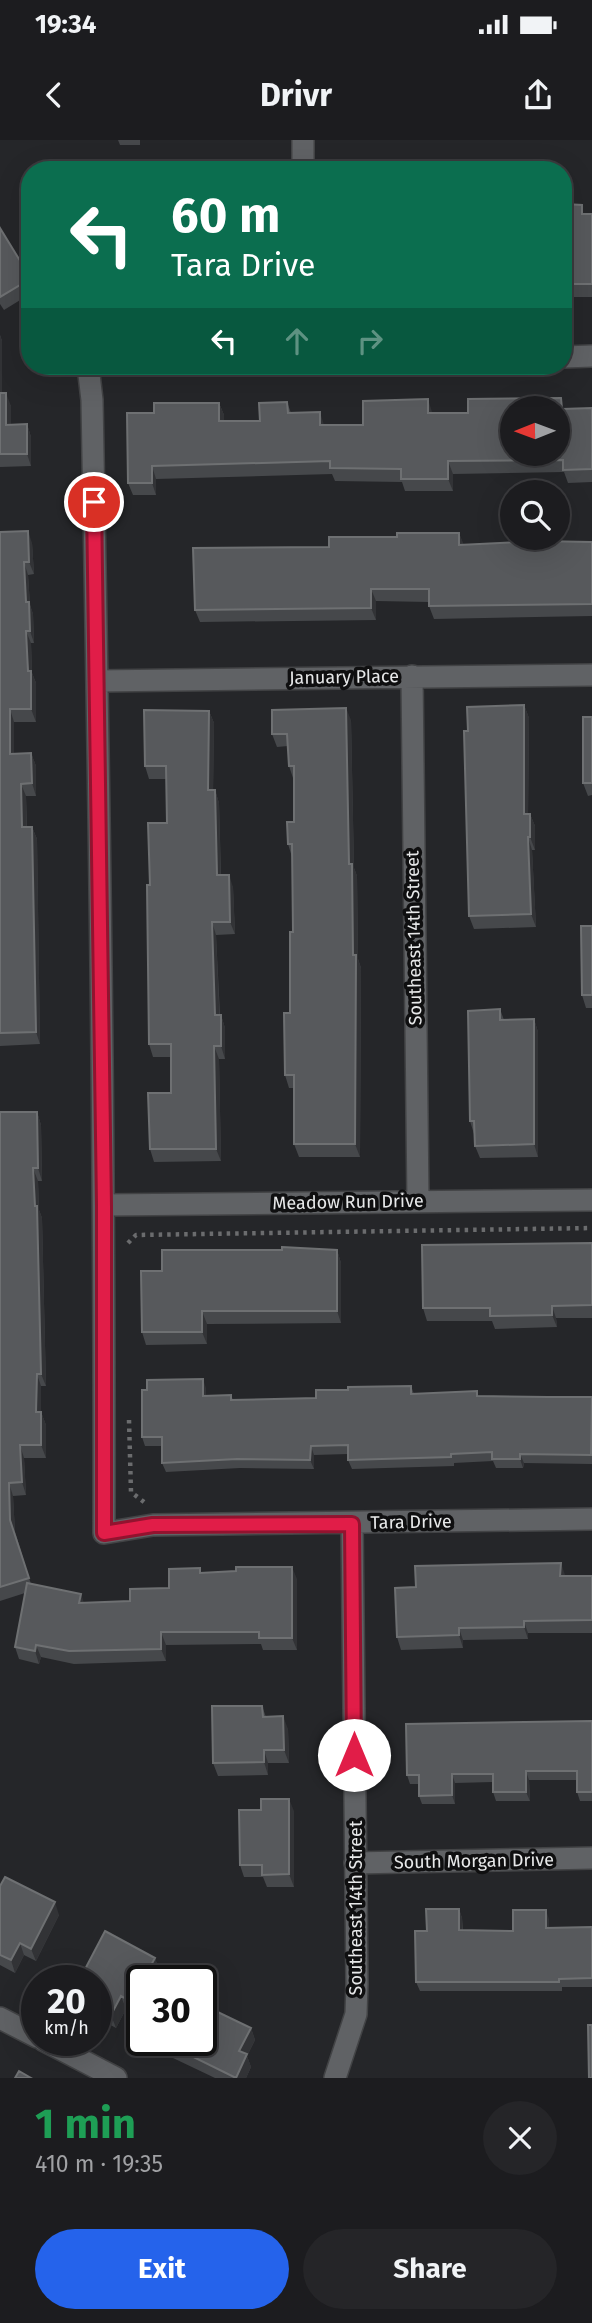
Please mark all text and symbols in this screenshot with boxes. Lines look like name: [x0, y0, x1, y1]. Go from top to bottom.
text: 19:34: [35, 9, 96, 40]
icon: back: [35, 76, 73, 114]
text: Drivr: [260, 76, 332, 114]
icon: share: [519, 76, 557, 114]
text: 60 m: [171, 186, 280, 245]
icon: left: [56, 189, 147, 280]
text: Tara Drive: [171, 246, 316, 284]
icon: left: [205, 322, 243, 360]
icon: ahead: [278, 322, 316, 360]
icon: right: [351, 322, 389, 360]
north arrow: [500, 396, 570, 466]
map controls: [500, 396, 570, 550]
pin: [64, 472, 124, 532]
button: search: [500, 480, 570, 550]
icon: arrive: [75, 483, 113, 521]
street label: January Place: [289, 665, 399, 689]
street label: Southeast 14th Street: [401, 850, 427, 1026]
street label: Meadow Run Drive: [272, 1190, 424, 1214]
street label: Tara Drive: [370, 1510, 452, 1534]
position arrow: [317, 1718, 391, 1792]
street label: Southeast 14th Street: [345, 1820, 367, 1995]
street label: South Morgan Drive: [394, 1849, 554, 1873]
speed limit sign: 30: [126, 1965, 217, 2056]
text: 20: [47, 1980, 86, 2022]
text: km/h: [44, 2017, 89, 2039]
text: 1 min: [35, 2099, 136, 2149]
button: close: [483, 2101, 557, 2175]
text: 410 m · 19:35: [35, 2150, 163, 2178]
button: Exit: [35, 2229, 289, 2309]
button: Share: [303, 2229, 557, 2309]

